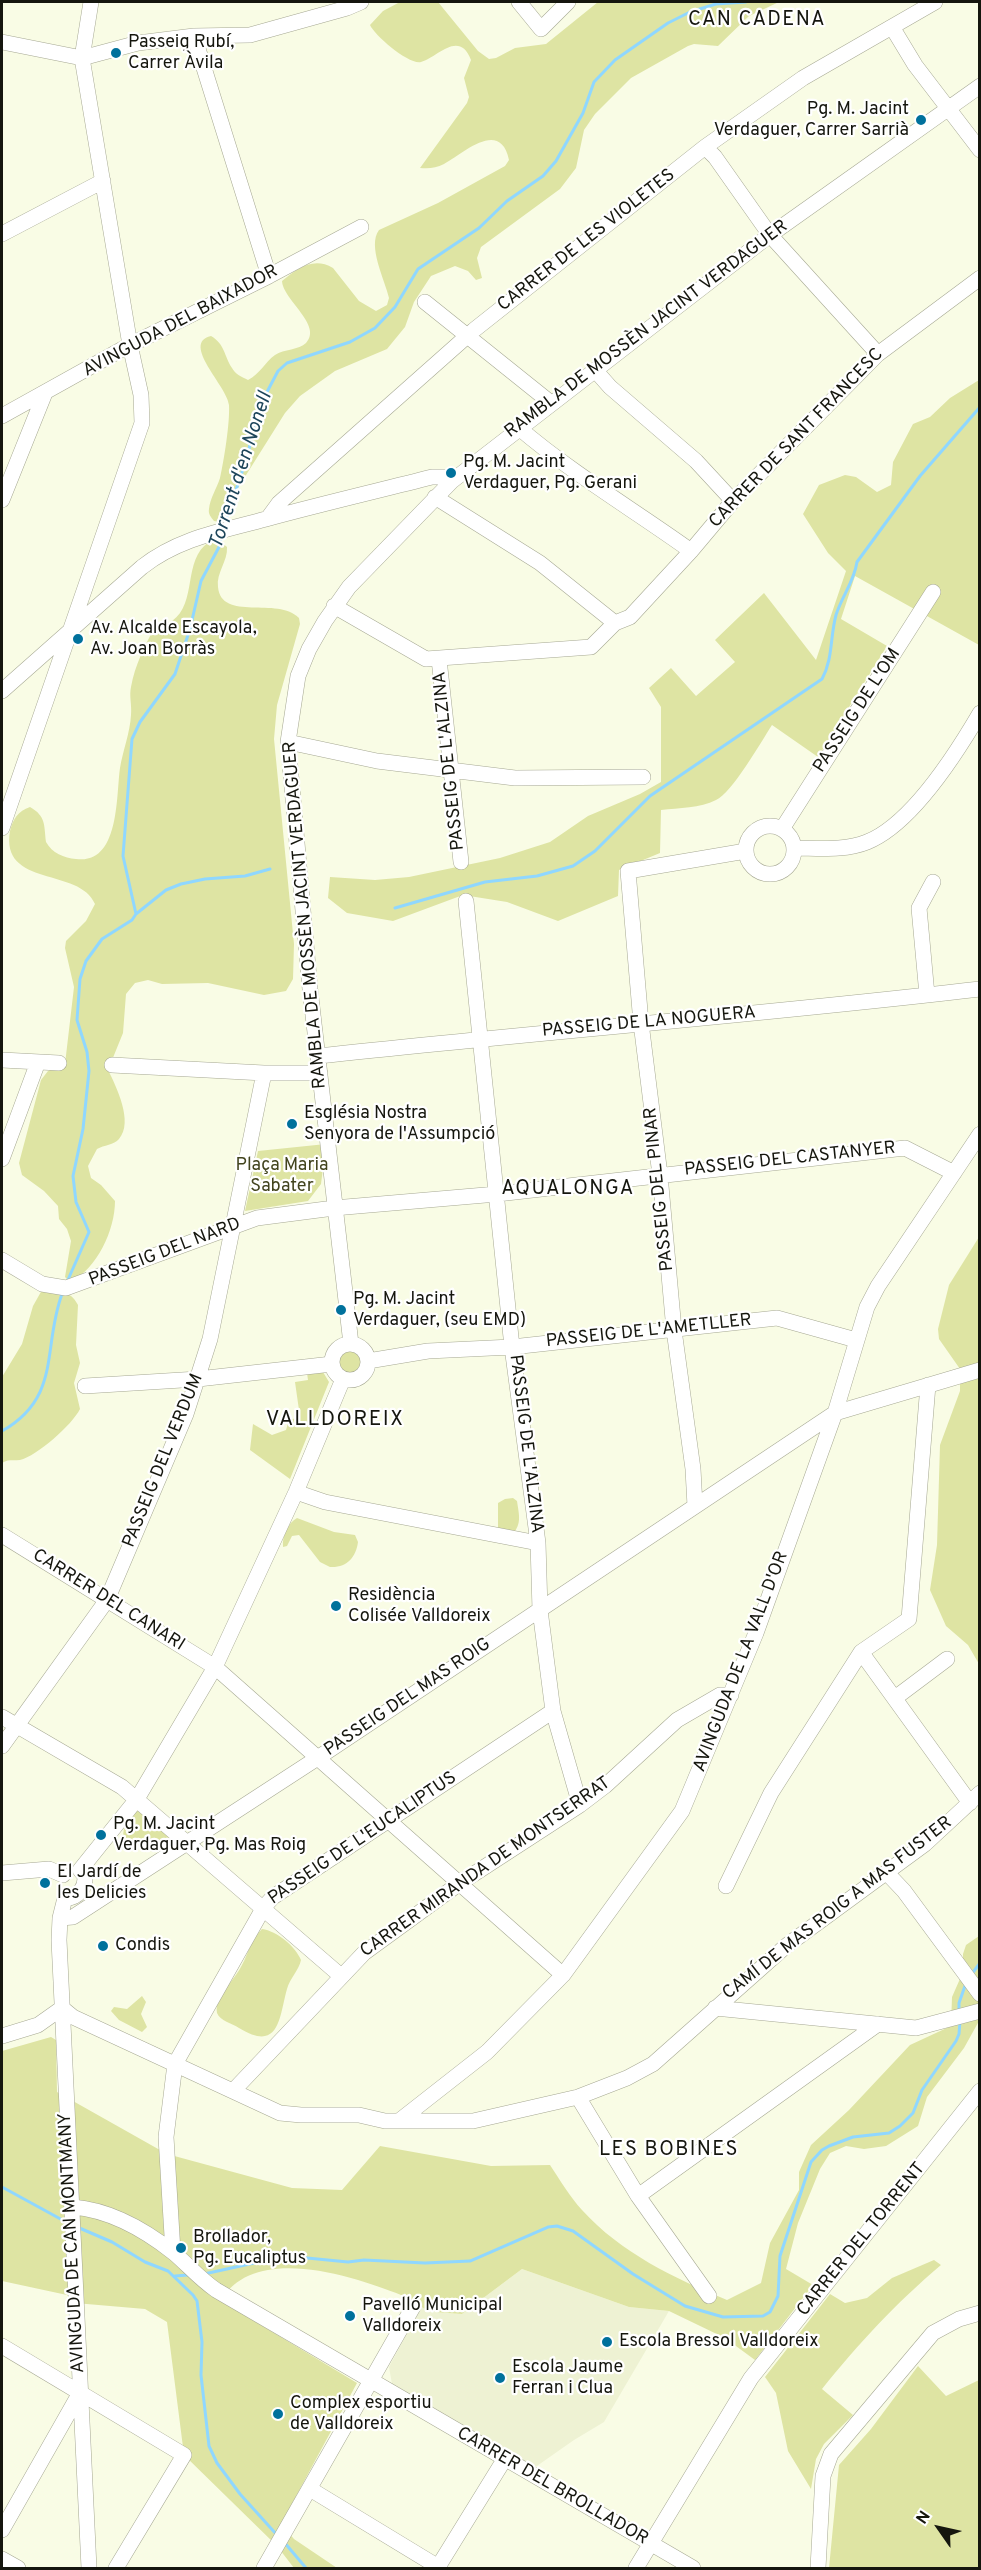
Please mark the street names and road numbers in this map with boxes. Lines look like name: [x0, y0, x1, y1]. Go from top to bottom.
street label: CARRER DE LES VIOLETES: [494, 165, 680, 317]
street label: RAMBLA DE MOSSÈN JACINT VERDAGUER: [501, 216, 793, 444]
street label: AVINGUDA DEL BAIXADOR: [80, 261, 282, 383]
street label: CARRER DE SANT FRANCESC: [705, 345, 889, 533]
street label: PASSEIG DE L'OM: [810, 645, 906, 777]
street label: PASSEIG DE L'ALZINA: [430, 670, 470, 852]
street label: RAMBLA DE MOSSÈN JACINT VERDAGUER: [280, 740, 332, 1090]
street label: PASSEIG DE LA NOGUERA: [541, 1003, 757, 1043]
street label: PASSEIG DEL PINAR: [641, 1106, 679, 1272]
street label: PASSEIG DEL CASTANYER: [683, 1138, 897, 1182]
street label: PASSEIG DEL NARD: [86, 1214, 244, 1292]
street label: PASSEIG DE L'AMETLLER: [545, 1310, 753, 1354]
street label: PASSEIG DE L'ALZINA: [503, 1353, 547, 1535]
street label: PASSEIG DEL VERDUM: [119, 1371, 209, 1551]
street label: CARRER DEL CANARI: [28, 1545, 188, 1657]
street label: AVINGUDA DE LA VALL D'OR: [690, 1549, 794, 1775]
street label: PASSEIG DEL MAS ROIG: [321, 1634, 495, 1762]
street label: PASSEIG DE L'EUCALIPTUS: [265, 1768, 461, 1910]
street label: CARRER MIRANDA DE MONTSERRAT: [357, 1773, 615, 1963]
street label: CAMÍ DE MAS ROIG A MAS FUSTER: [719, 1813, 957, 2005]
street label: AVINGUDA DE CAN MONTMANY: [55, 2112, 91, 2374]
street label: CARRER DEL TORRENT: [793, 2159, 931, 2321]
street label: CARRER DEL BROLLADOR: [452, 2423, 652, 2551]

